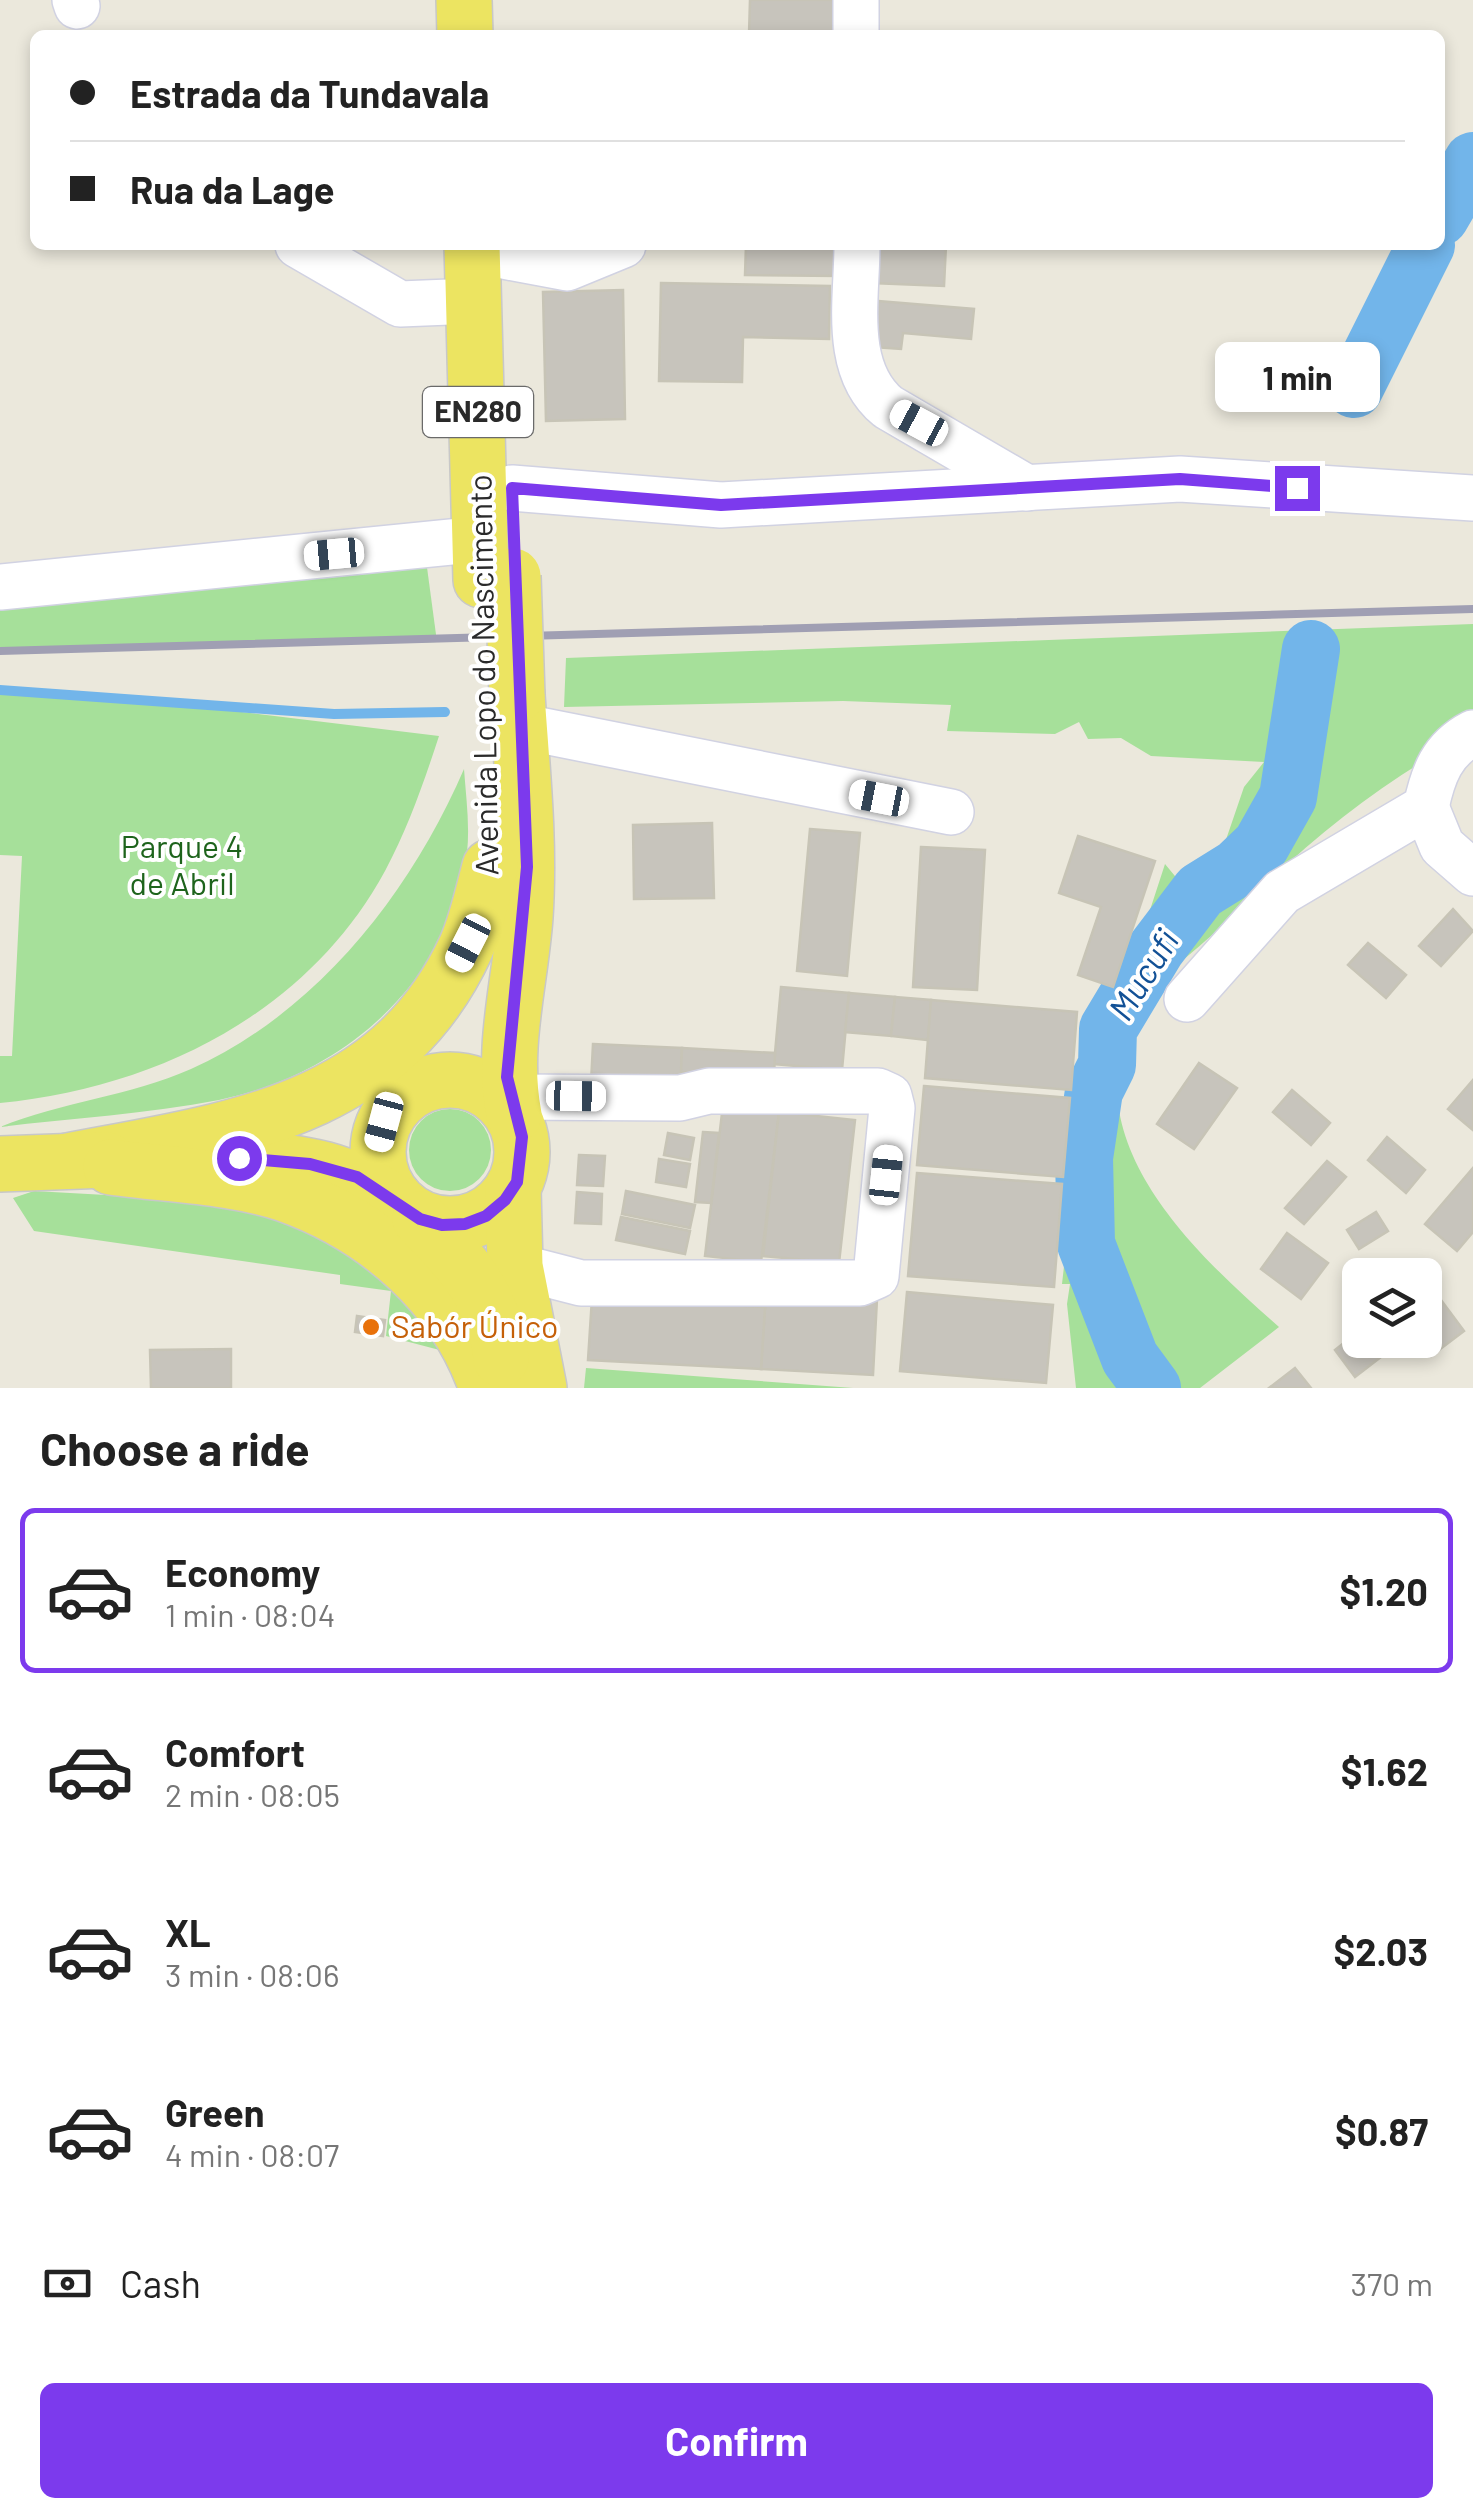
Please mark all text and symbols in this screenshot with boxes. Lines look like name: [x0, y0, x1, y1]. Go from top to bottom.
text: Estrada da Tundavala: [130, 70, 489, 116]
text: Rua da Lage: [130, 166, 335, 212]
callout: 1 min: [1214, 343, 1380, 413]
text: 1 min: [1262, 358, 1333, 396]
road number: EN280: [423, 387, 533, 437]
car: [885, 396, 953, 450]
route end: [1275, 466, 1320, 511]
street label: Avenida Lopo do Nascimento: [460, 474, 505, 876]
car: [303, 536, 365, 572]
car: [847, 778, 911, 818]
park label: Parque 4 de Abril: [121, 826, 243, 901]
car: [441, 909, 495, 977]
water label: Mucufi: [1098, 921, 1186, 1027]
car: [546, 1080, 606, 1112]
car: [362, 1089, 406, 1155]
route start: [217, 1136, 262, 1181]
car: [868, 1144, 904, 1206]
map controls: [1342, 1258, 1442, 1358]
button: layers: [1342, 1258, 1442, 1358]
place label: Sabór Único: [391, 1306, 559, 1344]
marker: Sabór Único: [360, 1316, 382, 1338]
text: Choose a ride: [40, 1421, 310, 1475]
icon: car: [45, 1546, 135, 1636]
text: Economy: [165, 1549, 320, 1595]
text: $1.20: [1340, 1568, 1428, 1614]
text: 1 min · 08:04: [165, 1595, 335, 1633]
icon: car: [45, 1726, 135, 1816]
text: Comfort: [165, 1729, 305, 1775]
text: $1.62: [1341, 1748, 1428, 1794]
text: 2 min · 08:05: [165, 1775, 340, 1813]
icon: car: [45, 1906, 135, 1996]
text: XL: [165, 1909, 211, 1955]
text: $2.03: [1334, 1928, 1428, 1974]
text: 3 min · 08:06: [165, 1955, 339, 1993]
icon: car: [45, 2086, 135, 2176]
text: Green: [165, 2089, 265, 2135]
text: $0.87: [1335, 2108, 1428, 2154]
text: 4 min · 08:07: [165, 2135, 339, 2173]
icon: cash: [40, 2256, 95, 2311]
text: Cash: [120, 2260, 201, 2306]
text: 370 m: [1350, 2264, 1433, 2302]
button: Confirm: [40, 2383, 1433, 2498]

